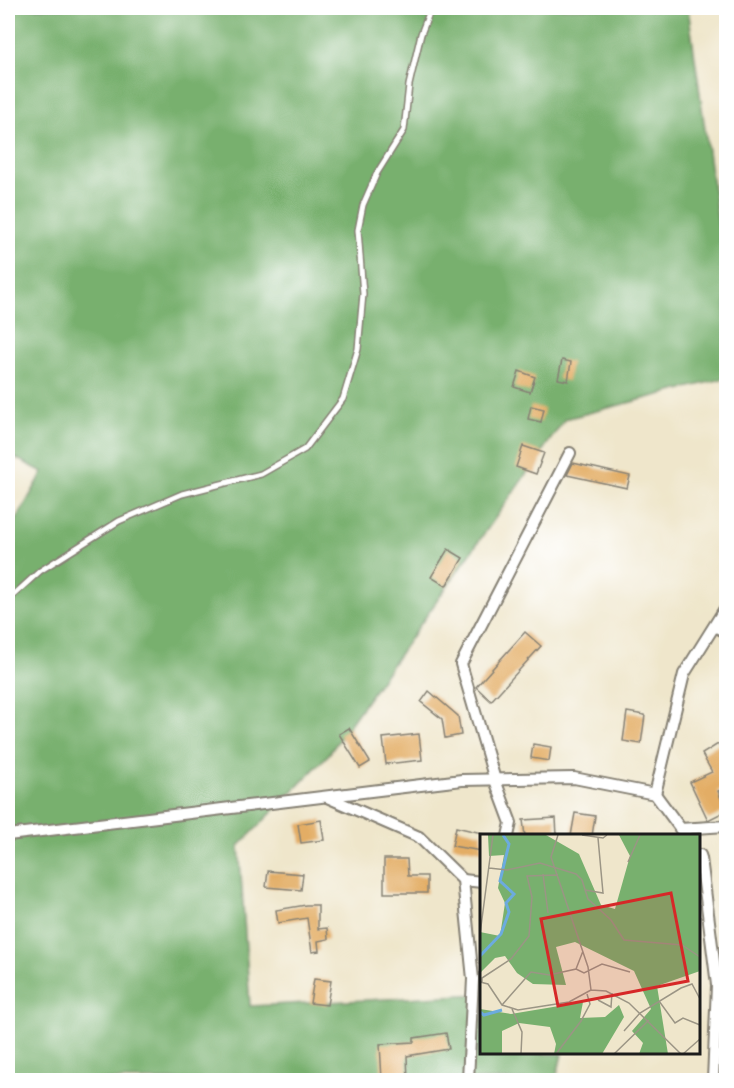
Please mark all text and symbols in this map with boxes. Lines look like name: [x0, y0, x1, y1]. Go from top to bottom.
inset map: [480, 834, 701, 1055]

